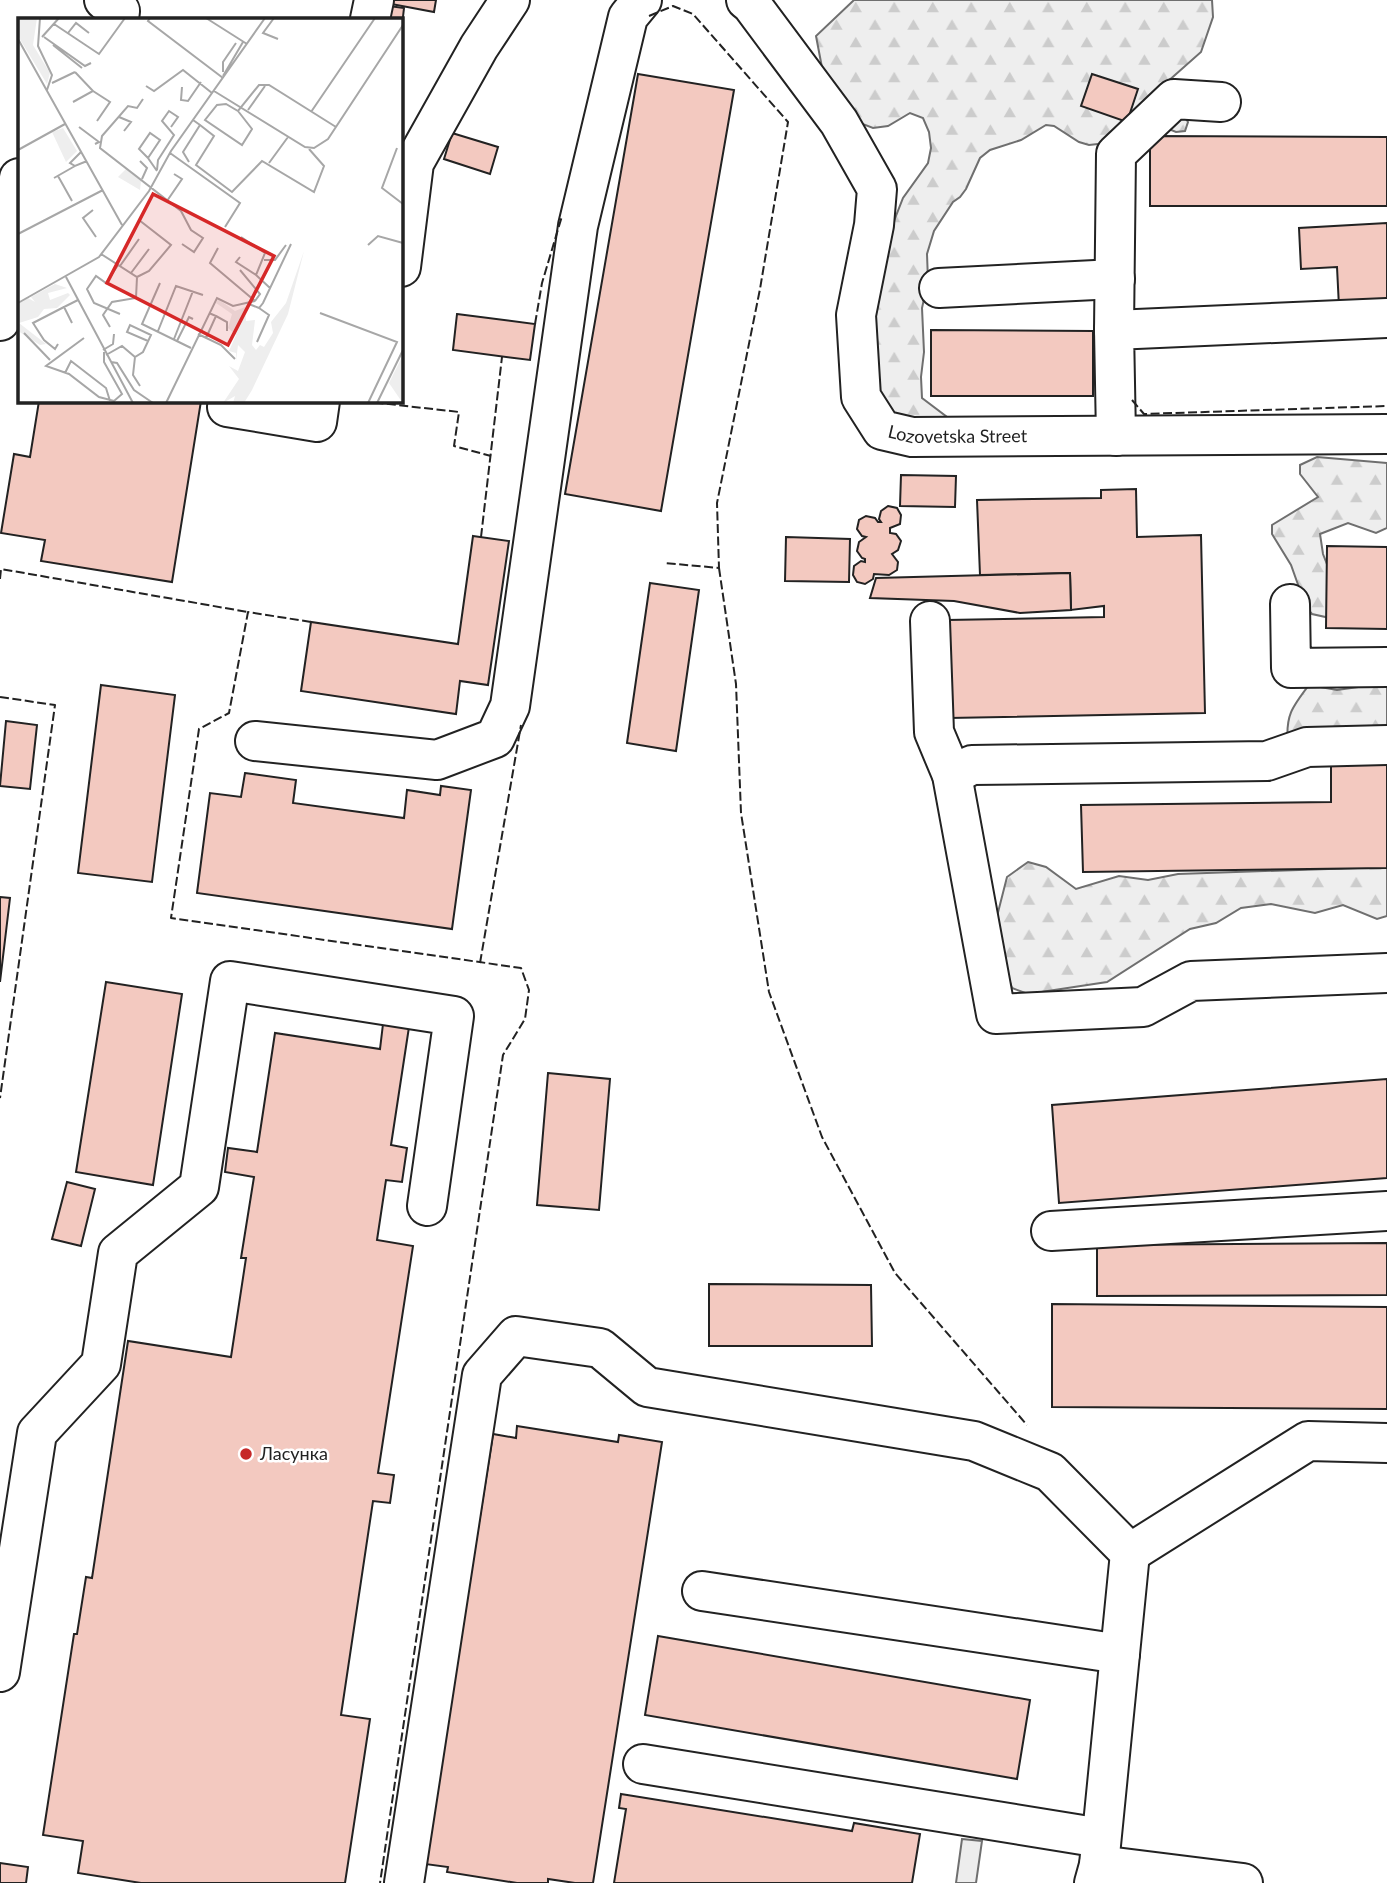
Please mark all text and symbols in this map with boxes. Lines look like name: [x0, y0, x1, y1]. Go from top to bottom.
inset map: [18, 18, 402, 402]
street label: Lozovetska Street: [886, 420, 1028, 447]
place label: Ласунка: [259, 1442, 328, 1464]
marker: Ласунка: [238, 1446, 254, 1462]

